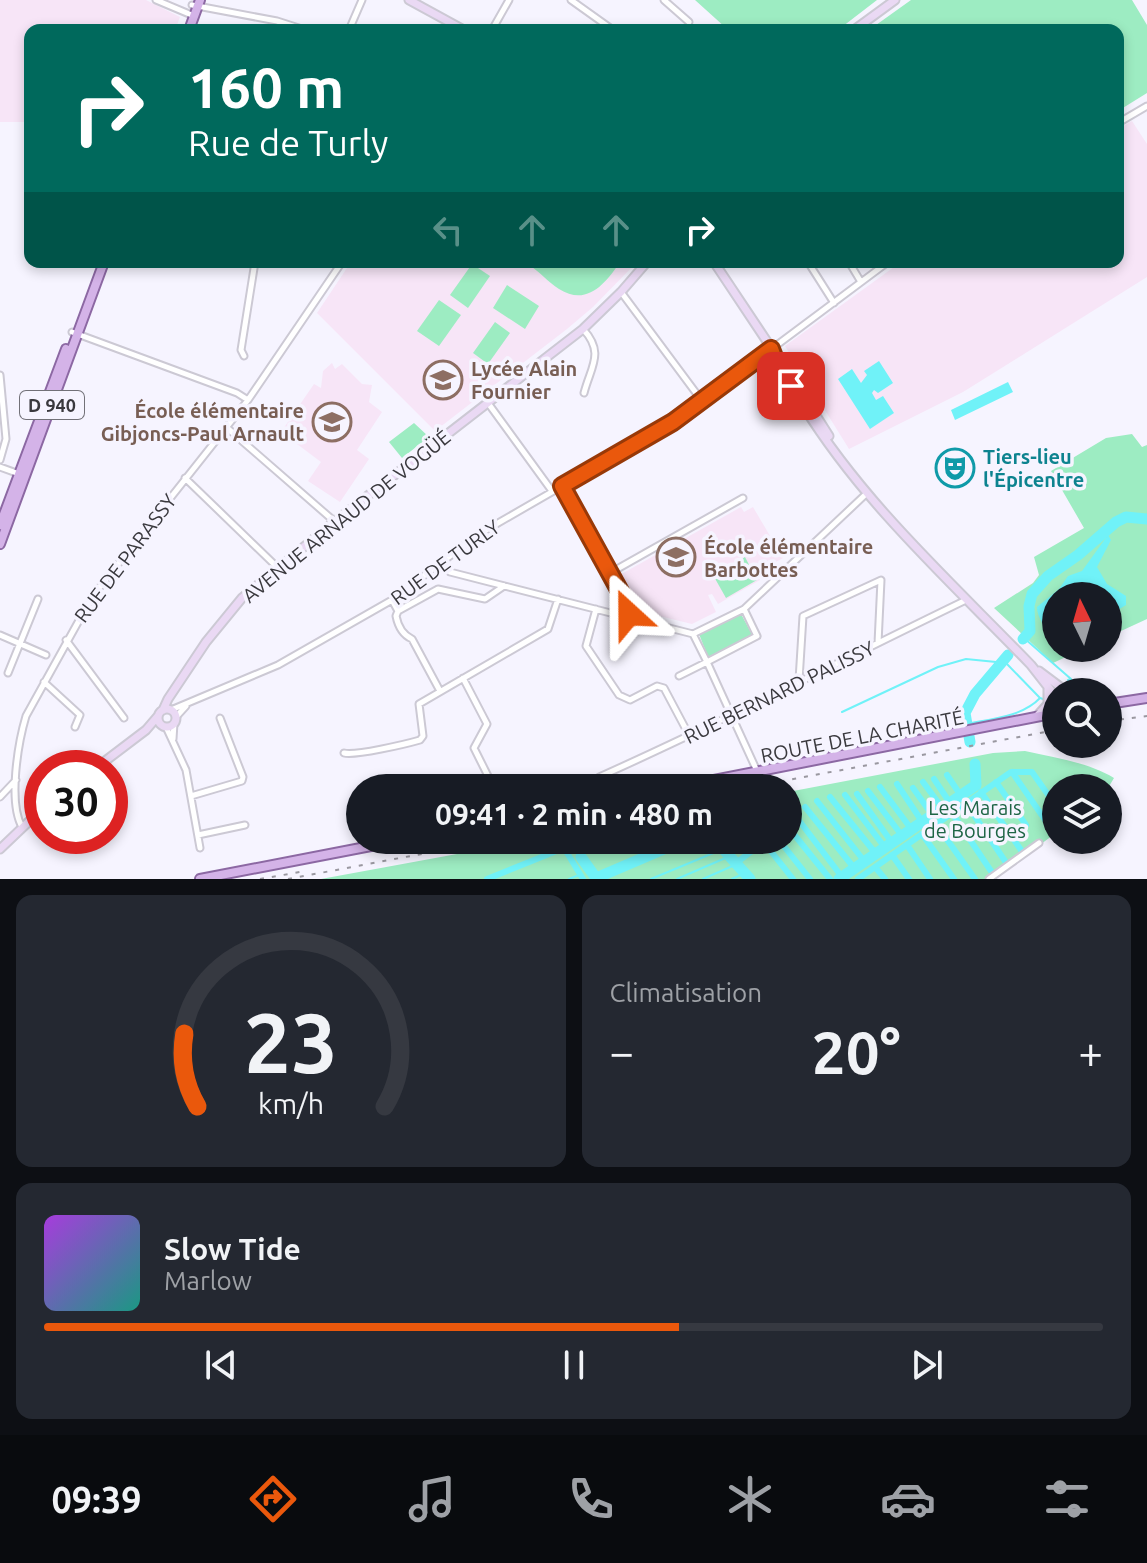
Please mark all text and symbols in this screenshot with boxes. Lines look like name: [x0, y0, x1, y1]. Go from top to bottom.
icon: right: [56, 56, 160, 160]
text: 160 m: [188, 56, 344, 119]
text: Rue de Turly: [188, 122, 388, 163]
icon: left: [426, 208, 470, 252]
icon: ahead: [510, 208, 554, 252]
icon: ahead: [594, 208, 638, 252]
icon: right: [678, 208, 722, 252]
pin: [757, 352, 825, 420]
place label: Lycée Alain Fournier: [471, 357, 577, 403]
school or university icon: Lycée Alain Fournier: [422, 359, 464, 401]
icon: arrive: [769, 364, 813, 408]
road number: D 940: [20, 391, 84, 419]
place label: École élémentaire Gibjoncs-Paul Arnault: [101, 398, 304, 445]
school or university icon: École élémentaire Gibjoncs-Paul Arnault: [311, 401, 353, 443]
street label: AVENUE ARNAUD DE VOGÜÉ: [237, 425, 455, 607]
place label: Tiers-lieu l'Épicentre: [983, 445, 1084, 491]
theatre icon: Tiers-lieu l'Épicentre: [934, 447, 976, 489]
street label: RUE DE PARASSY: [69, 489, 181, 627]
street label: RUE DE TURLY: [386, 515, 504, 609]
place label: École élémentaire Barbottes: [704, 534, 873, 581]
school or university icon: École élémentaire Barbottes: [655, 536, 697, 578]
position arrow: [587, 572, 671, 656]
north arrow: [1042, 582, 1122, 662]
map controls: [1042, 582, 1122, 854]
street label: RUE BERNARD PALISSY: [680, 636, 878, 748]
button: search: [1042, 678, 1122, 758]
street label: ROUTE DE LA CHARITÉ: [759, 705, 965, 767]
speed limit sign: 30: [24, 750, 128, 854]
button: layers: [1042, 774, 1122, 854]
park label: Les Marais de Bourges: [924, 796, 1026, 842]
text: 09:41 · 2 min · 480 m: [435, 797, 713, 831]
text: Climatisation: [610, 978, 762, 1007]
text: 23: [244, 995, 338, 1089]
text: 20°: [812, 1018, 901, 1085]
text: −: [610, 1027, 634, 1076]
text: +: [1078, 1027, 1103, 1076]
text: km/h: [258, 1087, 324, 1119]
text: Slow Tide: [164, 1232, 301, 1266]
text: Marlow: [164, 1266, 252, 1295]
icon: previous: [199, 1343, 243, 1387]
icon: pause: [552, 1343, 596, 1387]
icon: next: [905, 1343, 949, 1387]
icon: directions: [245, 1471, 301, 1527]
icon: music: [404, 1471, 460, 1527]
icon: phone: [563, 1471, 619, 1527]
icon: climate: [722, 1471, 778, 1527]
icon: car: [880, 1471, 936, 1527]
icon: filters: [1039, 1471, 1095, 1527]
text: 09:39: [51, 1479, 142, 1520]

